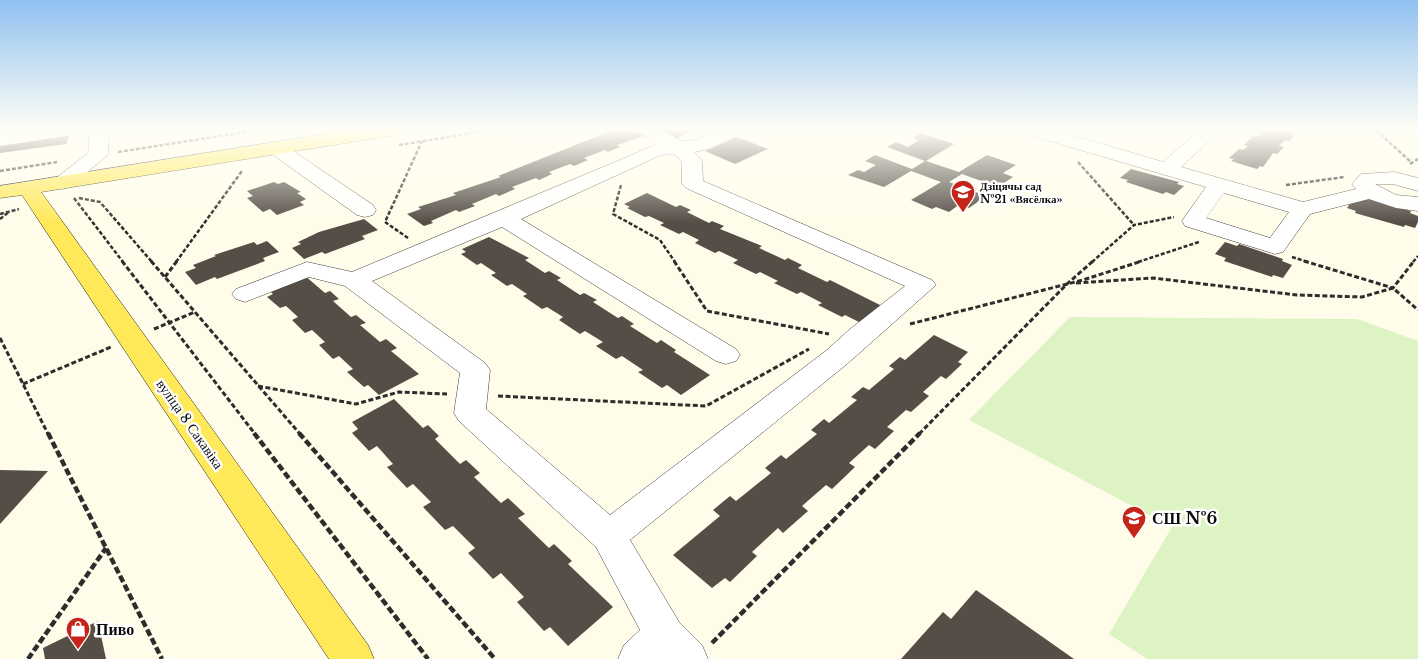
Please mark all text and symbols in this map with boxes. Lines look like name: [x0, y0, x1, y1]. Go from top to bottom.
school or university icon: Дзіцячы сад №21 «Вясёлка»: [950, 179, 976, 213]
place label: Дзіцячы сад №21 «Вясёлка»: [980, 179, 1063, 206]
street label: вуліца 8 Сакавіка: [152, 376, 228, 473]
school or university icon: СШ №6: [1121, 505, 1147, 539]
place label: СШ №6: [1152, 508, 1218, 528]
shop icon: Пиво: [65, 616, 91, 650]
place label: Пиво: [96, 619, 134, 639]

